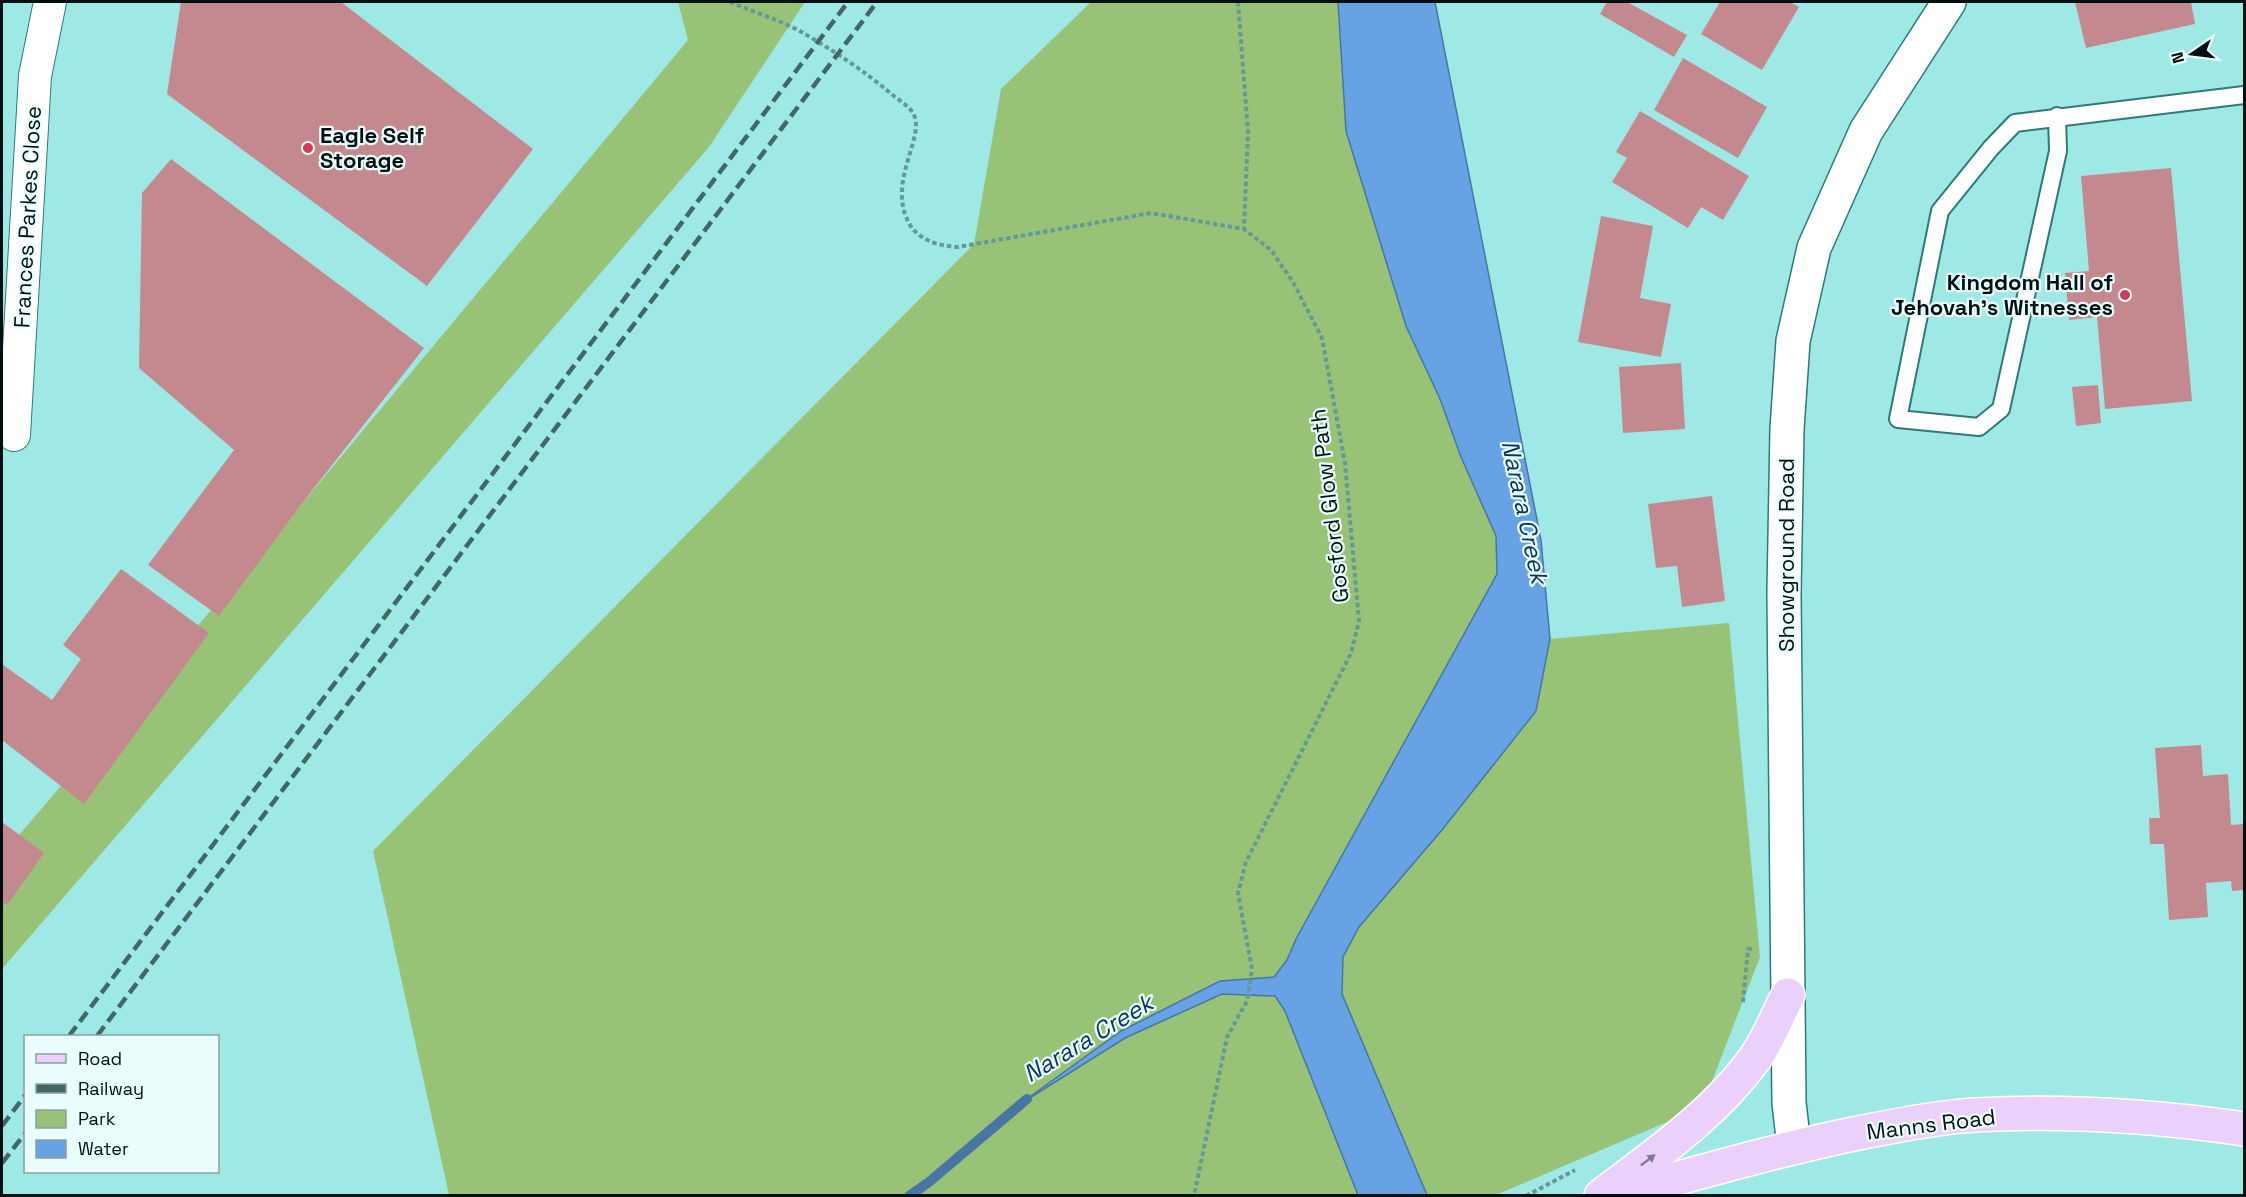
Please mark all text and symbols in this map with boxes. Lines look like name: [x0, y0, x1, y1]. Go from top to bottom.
north arrow: [2162, 24, 2222, 84]
text: N: [2166, 50, 2189, 65]
street label: Frances Parkes Close: [7, 105, 47, 329]
place label: Eagle Self Storage: [320, 121, 424, 174]
marker: Eagle Self Storage: [301, 141, 315, 155]
place label: Kingdom Hall of Jehovah's Witnesses: [1891, 268, 2113, 321]
marker: Kingdom Hall of Jehovah's Witnesses: [2118, 288, 2132, 302]
street label: Gosford Glow Path: [1303, 407, 1355, 605]
water label: Narara Creek: [1495, 437, 1556, 590]
street label: Showground Road: [1772, 458, 1800, 652]
water label: Narara Creek: [1017, 985, 1161, 1089]
legend: [24, 1035, 219, 1173]
text: Road: [78, 1047, 122, 1070]
text: Railway: [78, 1077, 144, 1100]
street label: Manns Road: [1865, 1102, 1997, 1146]
text: Park: [78, 1107, 116, 1130]
text: Water: [78, 1137, 129, 1160]
one-way arrow: [1640, 1155, 1655, 1167]

